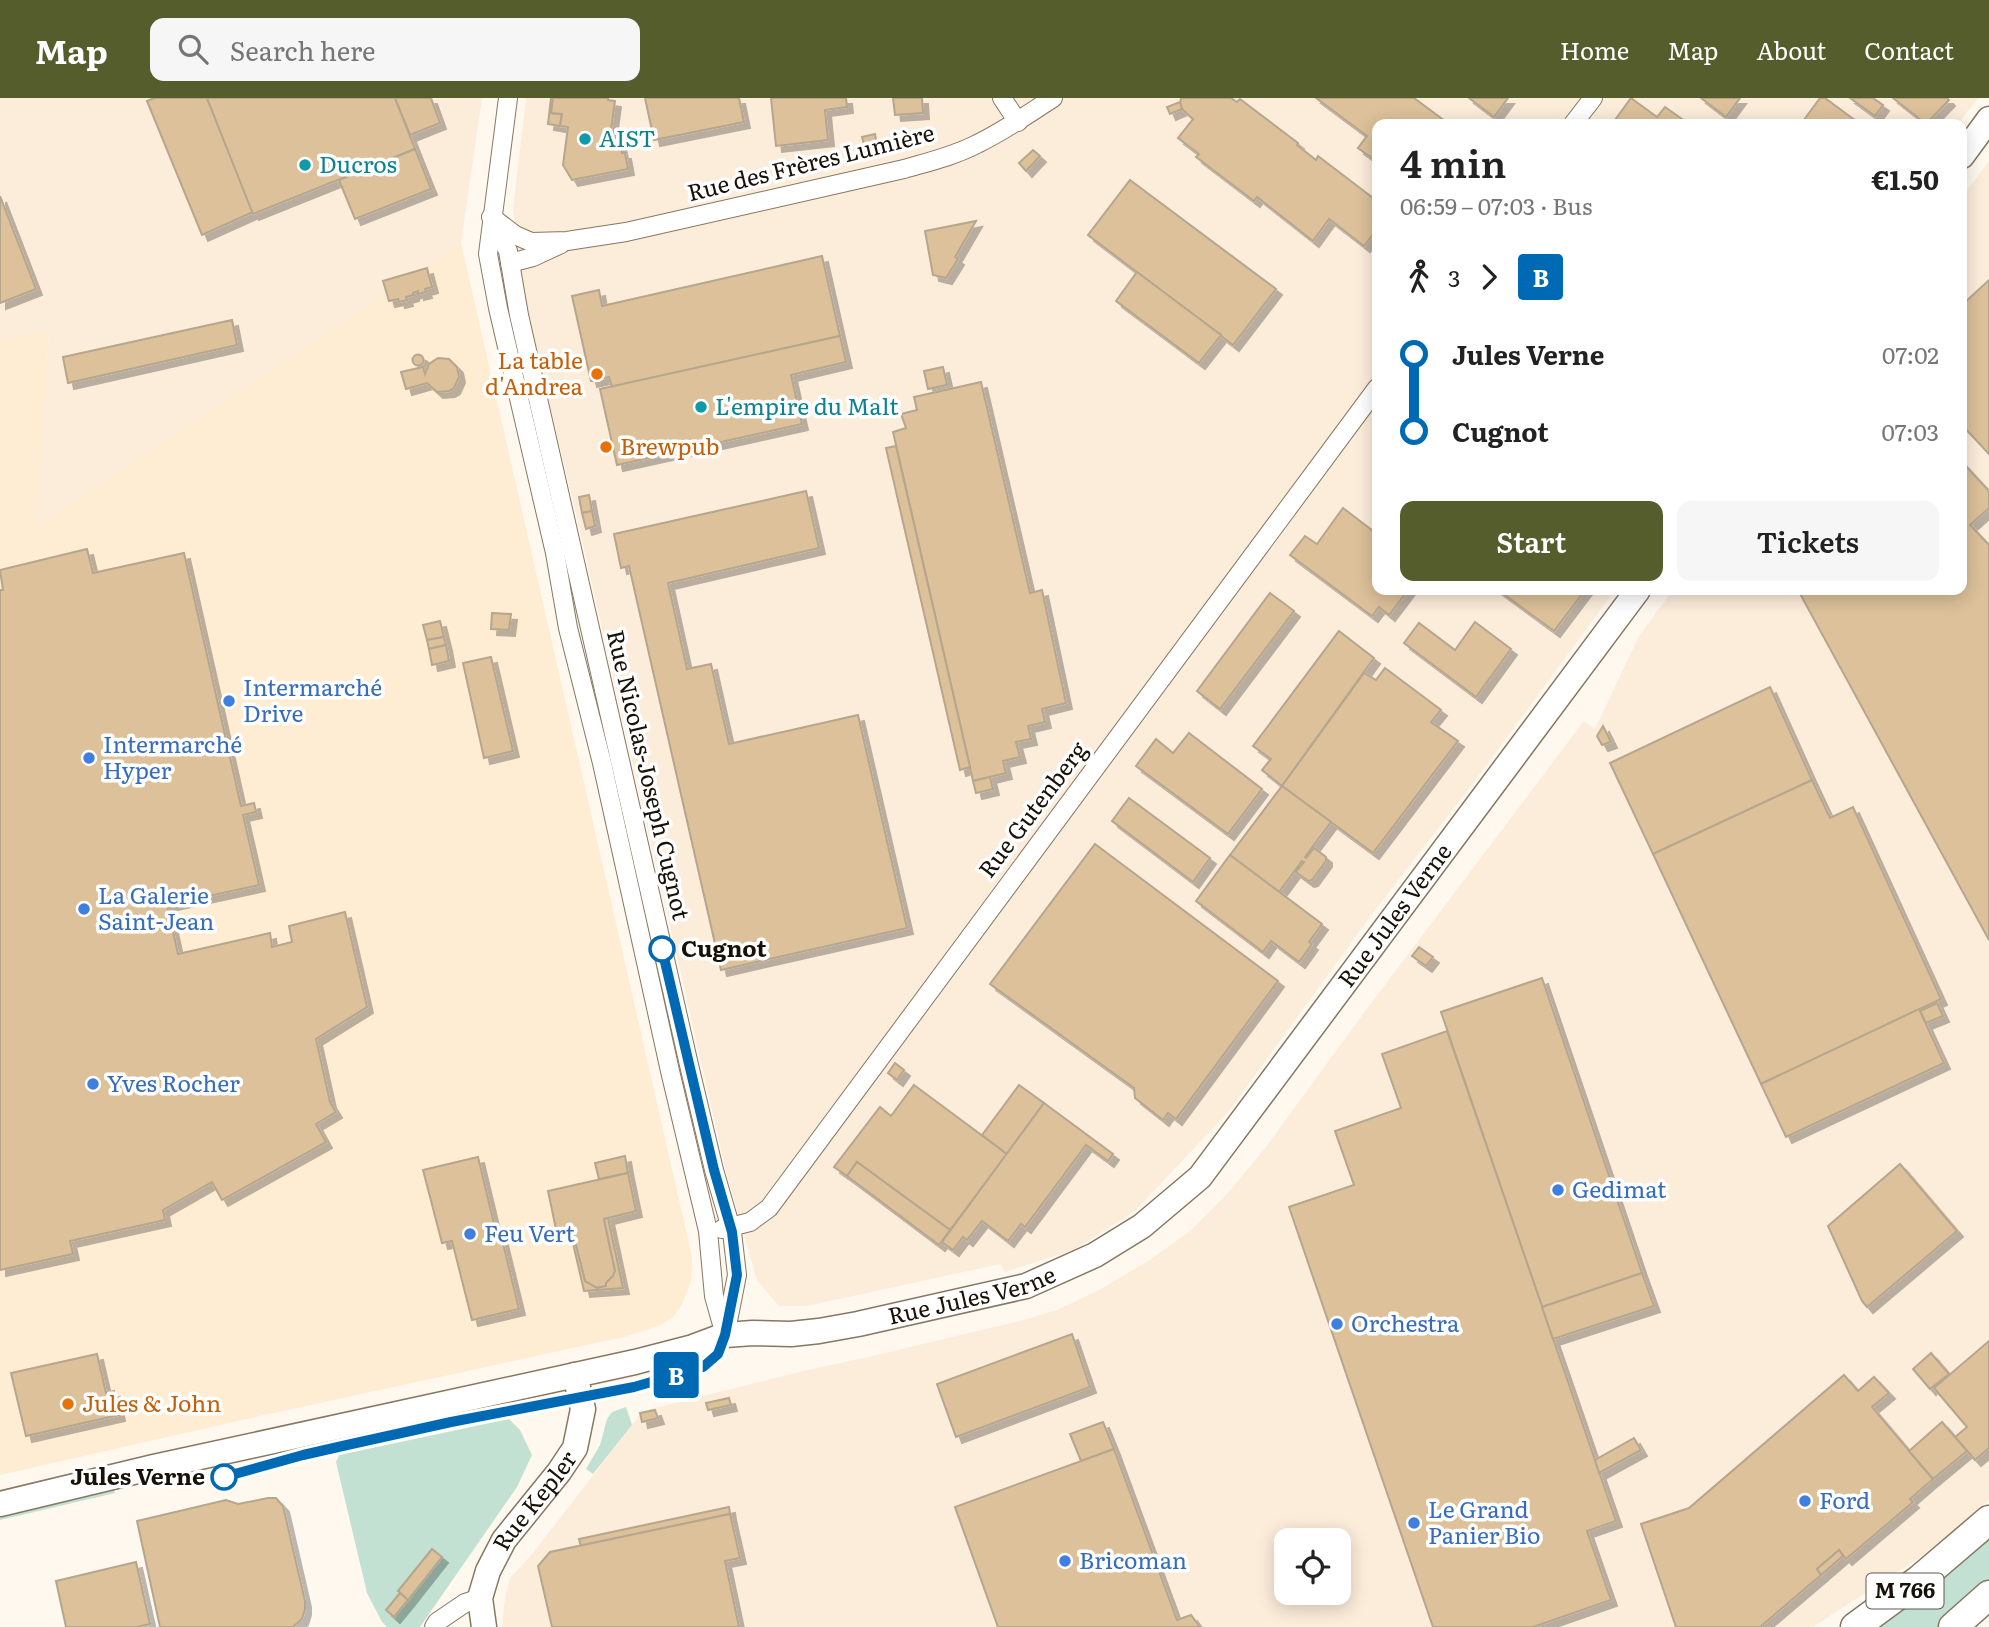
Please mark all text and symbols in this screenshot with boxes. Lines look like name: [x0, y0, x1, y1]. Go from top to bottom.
search box: [150, 18, 640, 81]
text: Map: [35, 25, 108, 74]
icon: search: [174, 30, 212, 68]
text: Search here: [230, 30, 376, 69]
text: Home: [1560, 32, 1629, 67]
text: Map: [1667, 32, 1718, 67]
text: About: [1756, 32, 1826, 67]
text: Contact: [1864, 32, 1954, 67]
street label: Rue des Frères Lumière: [683, 114, 938, 208]
place label: AIST: [599, 120, 656, 154]
marker: AIST: [577, 131, 593, 147]
text: 4 min: [1400, 133, 1506, 190]
place label: Ducros: [319, 146, 397, 180]
marker: Ducros: [297, 157, 313, 173]
text: €1.50: [1871, 159, 1939, 198]
text: 06:59 – 07:03 · Bus: [1400, 188, 1592, 222]
icon: walk: [1400, 258, 1438, 296]
icon: forward: [1470, 258, 1508, 296]
text: B: [1532, 259, 1549, 294]
text: 3: [1448, 260, 1460, 294]
text: Jules Verne: [1452, 334, 1604, 373]
text: 07:02: [1882, 337, 1939, 371]
place label: La table d'Andrea: [485, 342, 584, 402]
marker: La table d'Andrea: [589, 366, 605, 382]
place label: L'empire du Malt: [715, 388, 899, 422]
marker: L'empire du Malt: [693, 399, 709, 415]
text: Cugnot: [1452, 411, 1549, 450]
text: 07:03: [1881, 414, 1939, 448]
place label: Brewpub: [620, 428, 719, 462]
marker: Brewpub: [598, 439, 614, 455]
button: Start: [1400, 501, 1663, 581]
button: Tickets: [1677, 501, 1939, 581]
street label: Rue Nicolas-Joseph Cugnot: [600, 626, 700, 924]
place label: Intermarché Drive: [243, 669, 382, 729]
marker: Intermarché Drive: [221, 693, 237, 709]
place label: Intermarché Hyper: [103, 726, 242, 786]
street label: Rue Gutenberg: [969, 733, 1094, 884]
marker: Intermarché Hyper: [81, 750, 97, 766]
street label: Rue Jules Verne: [1328, 835, 1459, 993]
place label: La Galerie Saint-Jean: [98, 877, 214, 937]
marker: La Galerie Saint-Jean: [76, 901, 92, 917]
place label: Cugnot: [681, 930, 767, 964]
marker: Cugnot: [649, 936, 675, 962]
place label: Yves Rocher: [107, 1065, 240, 1099]
marker: Yves Rocher: [85, 1076, 101, 1092]
place label: Gedimat: [1572, 1171, 1667, 1205]
marker: Gedimat: [1550, 1182, 1566, 1198]
place label: Feu Vert: [484, 1215, 576, 1249]
marker: Feu Vert: [462, 1226, 478, 1242]
street label: Rue Jules Verne: [884, 1256, 1061, 1332]
place label: Orchestra: [1351, 1305, 1460, 1339]
marker: Orchestra: [1329, 1316, 1345, 1332]
line badge: B: [653, 1352, 699, 1398]
text: B: [668, 1357, 684, 1392]
place label: Jules & John: [82, 1385, 221, 1419]
marker: Jules & John: [60, 1396, 76, 1412]
street label: Rue Kepler: [483, 1443, 584, 1556]
place label: Jules Verne: [70, 1458, 205, 1492]
marker: Jules Verne: [211, 1464, 237, 1490]
place label: Ford: [1819, 1482, 1870, 1516]
place label: Le Grand Panier Bio: [1428, 1491, 1540, 1551]
marker: Ford: [1797, 1493, 1813, 1509]
marker: Le Grand Panier Bio: [1406, 1515, 1422, 1531]
map controls: [1274, 1528, 1351, 1605]
button: locate: [1274, 1528, 1351, 1605]
place label: Bricoman: [1079, 1542, 1187, 1576]
marker: Bricoman: [1057, 1553, 1073, 1569]
road number: M 766: [1867, 1574, 1944, 1608]

